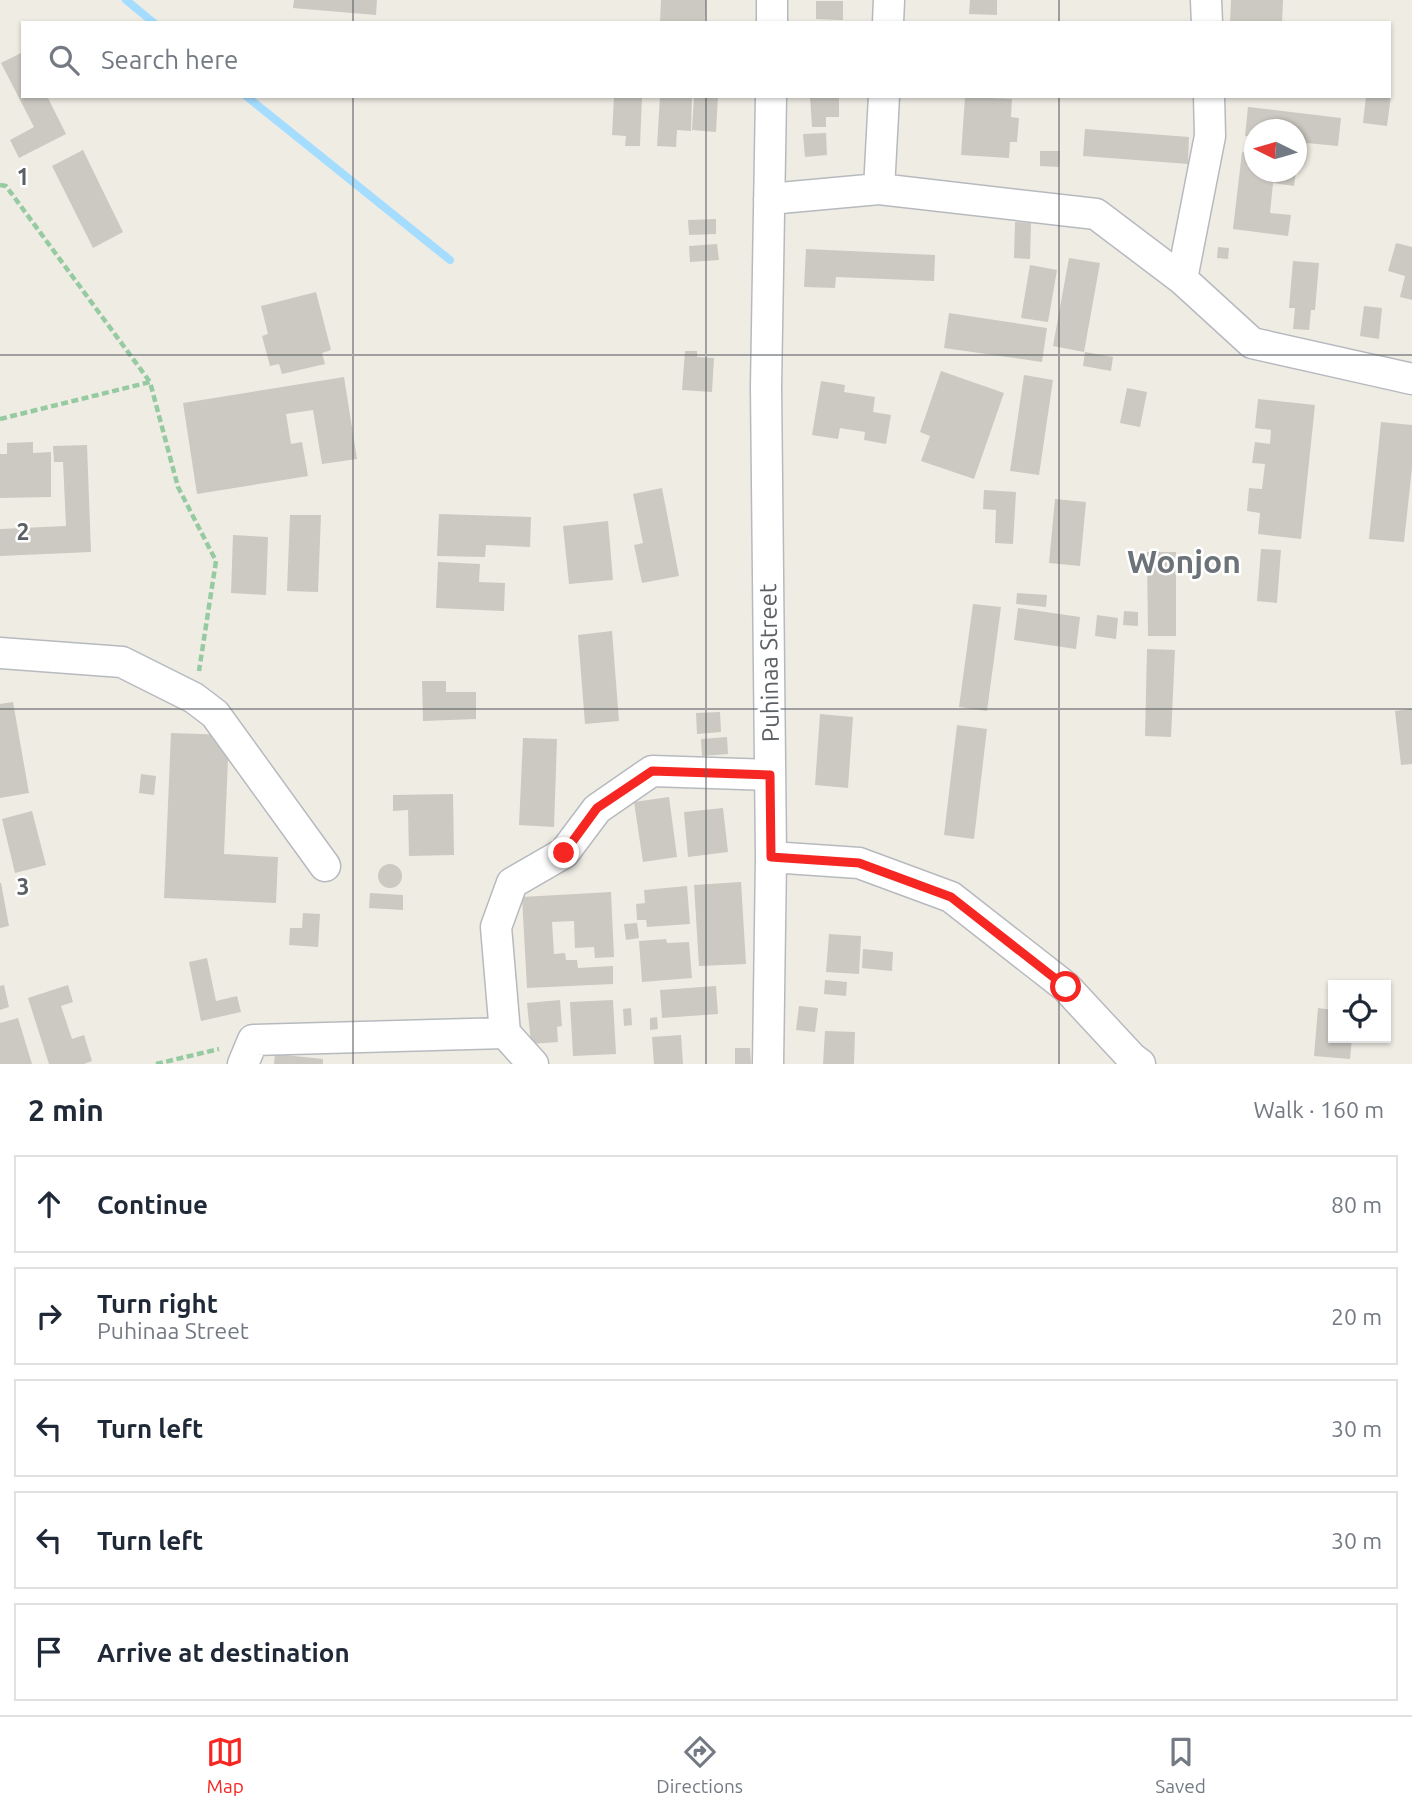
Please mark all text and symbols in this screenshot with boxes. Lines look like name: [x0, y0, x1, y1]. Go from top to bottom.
search box: [21, 21, 1391, 98]
icon: search: [45, 41, 83, 79]
text: Search here: [101, 45, 238, 74]
north arrow: [1244, 119, 1307, 182]
text: 1: [17, 164, 29, 189]
text: 2: [17, 519, 29, 544]
district label: Wonjon: [1127, 543, 1241, 579]
street label: Puhinaa Street: [754, 583, 784, 742]
route end: [548, 837, 579, 868]
text: 3: [17, 874, 29, 899]
route start: [1050, 971, 1081, 1002]
map controls: [1328, 980, 1391, 1043]
button: locate: [1328, 980, 1391, 1043]
text: 2 min: [28, 1093, 104, 1127]
text: Walk · 160 m: [1253, 1097, 1384, 1122]
icon: ahead: [30, 1185, 68, 1223]
text: Continue: [97, 1190, 208, 1219]
text: 80 m: [1331, 1192, 1382, 1217]
text: Turn right: [97, 1289, 218, 1318]
icon: right: [30, 1297, 68, 1335]
text: 20 m: [1331, 1304, 1382, 1329]
text: Puhinaa Street: [97, 1318, 249, 1343]
icon: left: [30, 1409, 68, 1447]
text: Turn left: [97, 1414, 203, 1443]
text: 30 m: [1331, 1416, 1382, 1441]
icon: left: [30, 1521, 68, 1559]
text: Turn left: [97, 1526, 203, 1555]
text: 30 m: [1331, 1528, 1382, 1553]
icon: arrive: [30, 1633, 68, 1671]
text: Arrive at destination: [97, 1638, 350, 1667]
tab: Map: [206, 1733, 244, 1797]
tab: Directions: [656, 1733, 743, 1797]
tab: Saved: [1155, 1733, 1206, 1797]

